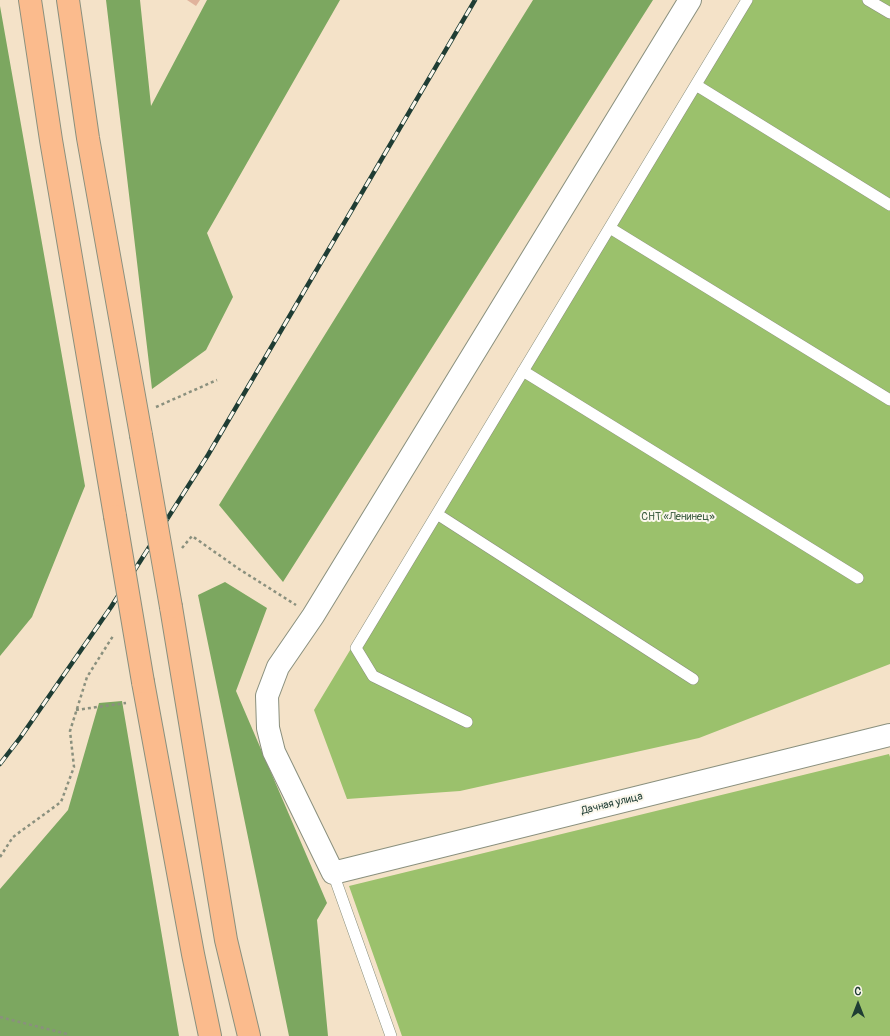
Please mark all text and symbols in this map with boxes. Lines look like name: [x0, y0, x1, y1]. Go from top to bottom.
park label: СНТ «Ленинец»: [641, 510, 715, 524]
street label: Дачная улица: [580, 790, 644, 818]
north arrow: [838, 984, 878, 1024]
text: С: [855, 985, 861, 998]

